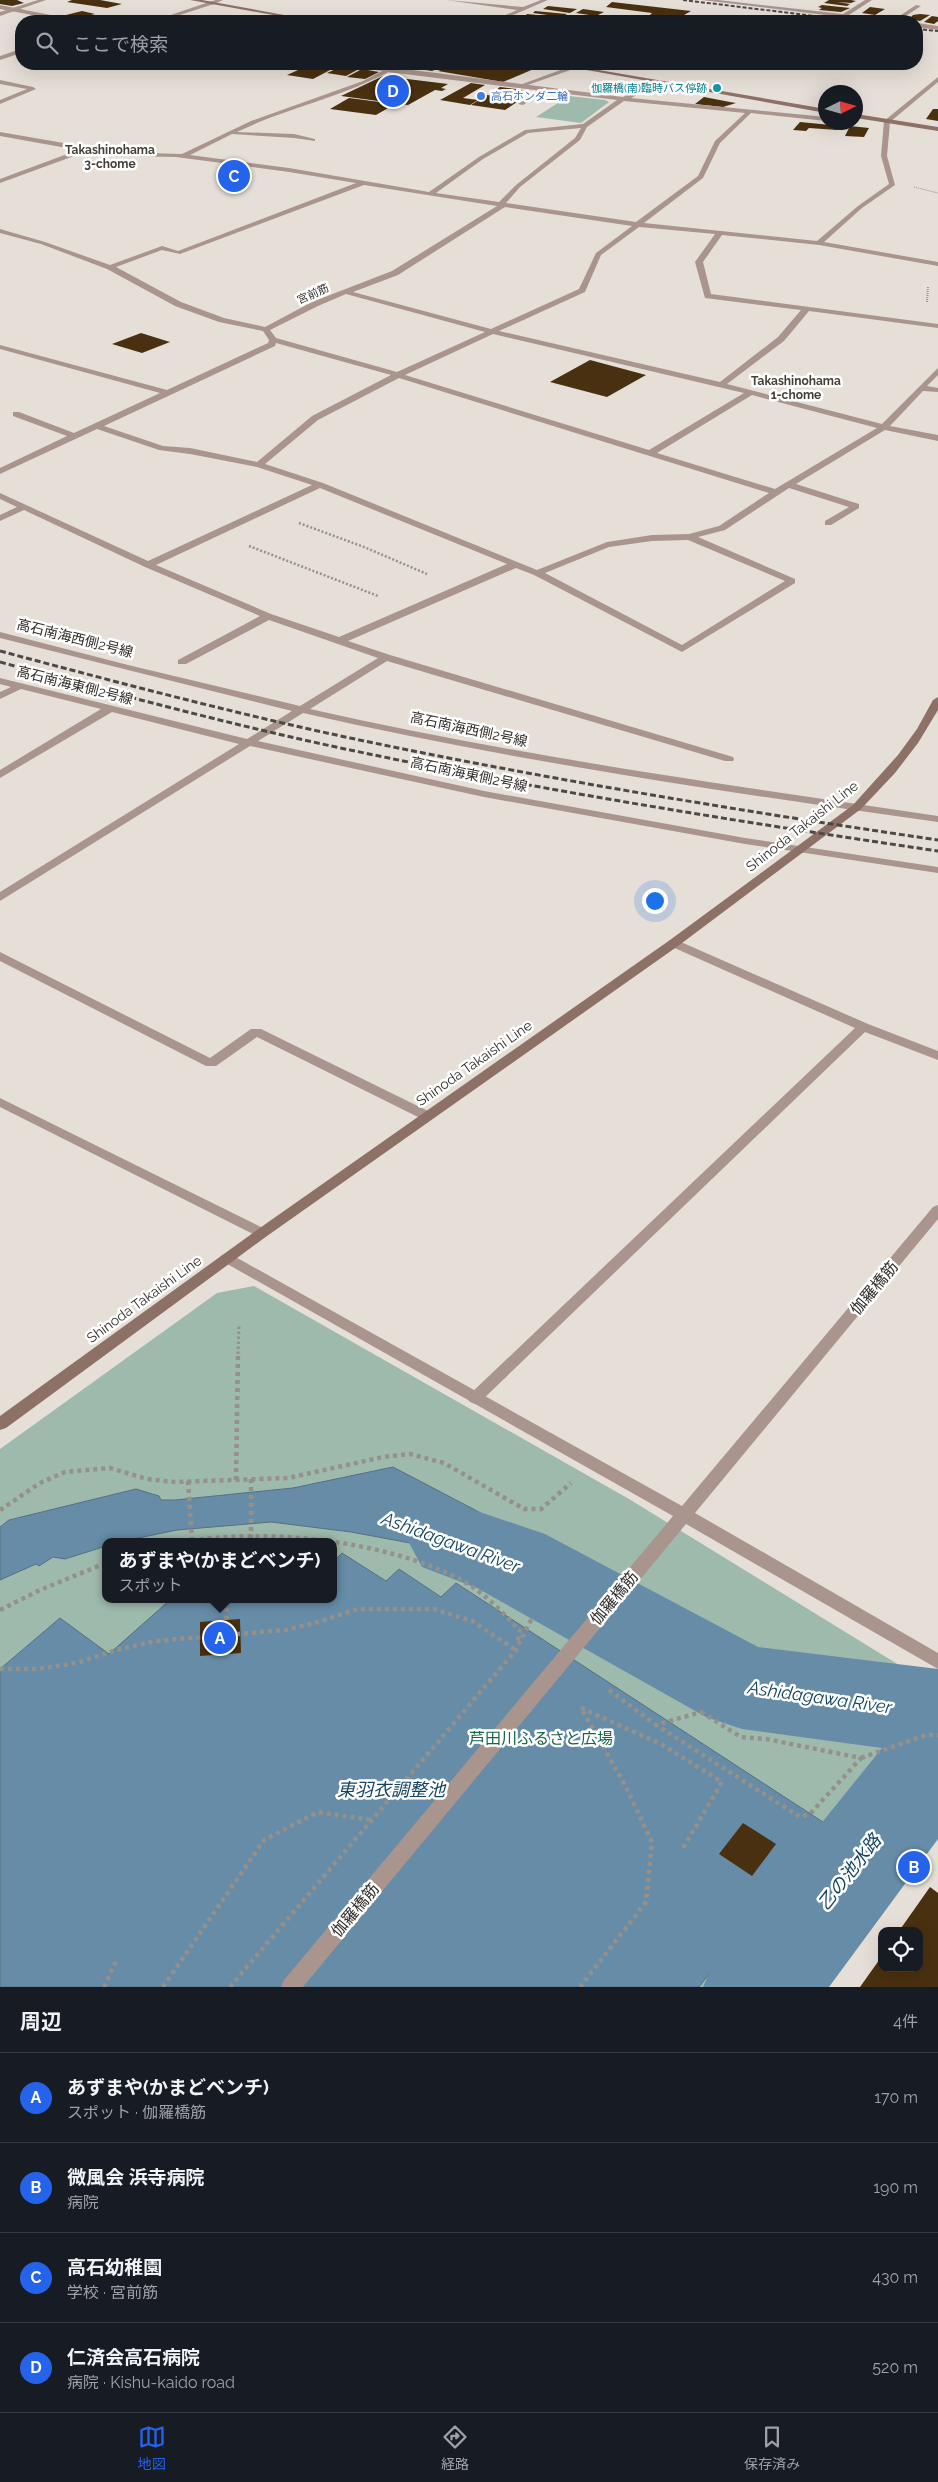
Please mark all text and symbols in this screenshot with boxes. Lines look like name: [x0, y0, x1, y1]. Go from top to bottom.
search box: [15, 15, 923, 70]
icon: search: [33, 29, 61, 57]
text: ここで検索: [73, 33, 168, 55]
pin: D: [377, 72, 409, 110]
place label: 伽羅橋(南)臨時バス停跡: [591, 82, 707, 95]
marker: 伽羅橋(南)臨時バス停跡: [711, 82, 723, 94]
north arrow: [818, 85, 863, 130]
marker: 高石ホンダ二輪: [475, 90, 487, 102]
place label: 高石ホンダ二輪: [491, 90, 568, 103]
district label: Takashinohama 3-chome: [65, 143, 155, 171]
pin: C: [218, 157, 250, 195]
street label: 宮前筋: [295, 281, 331, 307]
district label: Takashinohama 1-chome: [751, 374, 841, 402]
street label: 高石南海西側2号線: [15, 616, 135, 660]
street label: 高石南海東側2号線: [15, 663, 135, 707]
street label: 高石南海西側2号線: [409, 709, 529, 749]
street label: 高石南海東側2号線: [409, 754, 529, 794]
street label: Shinoda Takaishi Line: [743, 777, 861, 875]
your location: [642, 888, 668, 914]
street label: Shinoda Takaishi Line: [413, 1017, 535, 1109]
street label: Shinoda Takaishi Line: [84, 1252, 204, 1346]
street label: 伽羅橋筋: [846, 1257, 902, 1319]
water label: Ashidagawa River: [378, 1507, 524, 1577]
popup: [102, 1538, 337, 1603]
text: あずまや(かまどベンチ): [119, 1549, 320, 1571]
street label: 伽羅橋筋: [586, 1567, 642, 1629]
text: スポット: [119, 1576, 183, 1595]
pin: A: [204, 1619, 236, 1657]
water label: Ashidagawa River: [746, 1676, 894, 1718]
park label: 芦田川ふるさと広場: [469, 1729, 613, 1748]
water label: 東羽衣調整池: [337, 1779, 447, 1800]
water label: 乙の池水路: [813, 1828, 886, 1914]
pin: B: [898, 1848, 930, 1886]
street label: 伽羅橋筋: [327, 1879, 383, 1941]
map controls: [878, 1927, 923, 1972]
button: locate: [878, 1927, 923, 1972]
text: 周辺: [20, 2009, 62, 2034]
text: 4件: [893, 2012, 918, 2031]
text: あずまや(かまどベンチ): [67, 2076, 269, 2098]
text: A: [31, 2088, 41, 2107]
text: 170 m: [874, 2088, 918, 2107]
text: スポット · 伽羅橋筋: [67, 2103, 206, 2122]
text: 微風会 浜寺病院: [67, 2166, 205, 2188]
text: B: [31, 2178, 41, 2197]
text: 190 m: [873, 2178, 918, 2197]
text: 病院: [67, 2193, 99, 2212]
text: 高石幼稚園: [67, 2256, 162, 2278]
text: C: [31, 2268, 41, 2287]
text: 430 m: [872, 2268, 918, 2287]
text: 学校 · 宮前筋: [67, 2283, 158, 2302]
text: 仁済会高石病院: [67, 2346, 200, 2368]
text: D: [30, 2358, 42, 2377]
text: 520 m: [872, 2358, 918, 2377]
text: 病院 · Kishu-kaido road: [67, 2373, 235, 2392]
tab: 地図: [138, 2423, 166, 2473]
tab: 経路: [441, 2423, 469, 2473]
tab: 保存済み: [744, 2423, 800, 2473]

